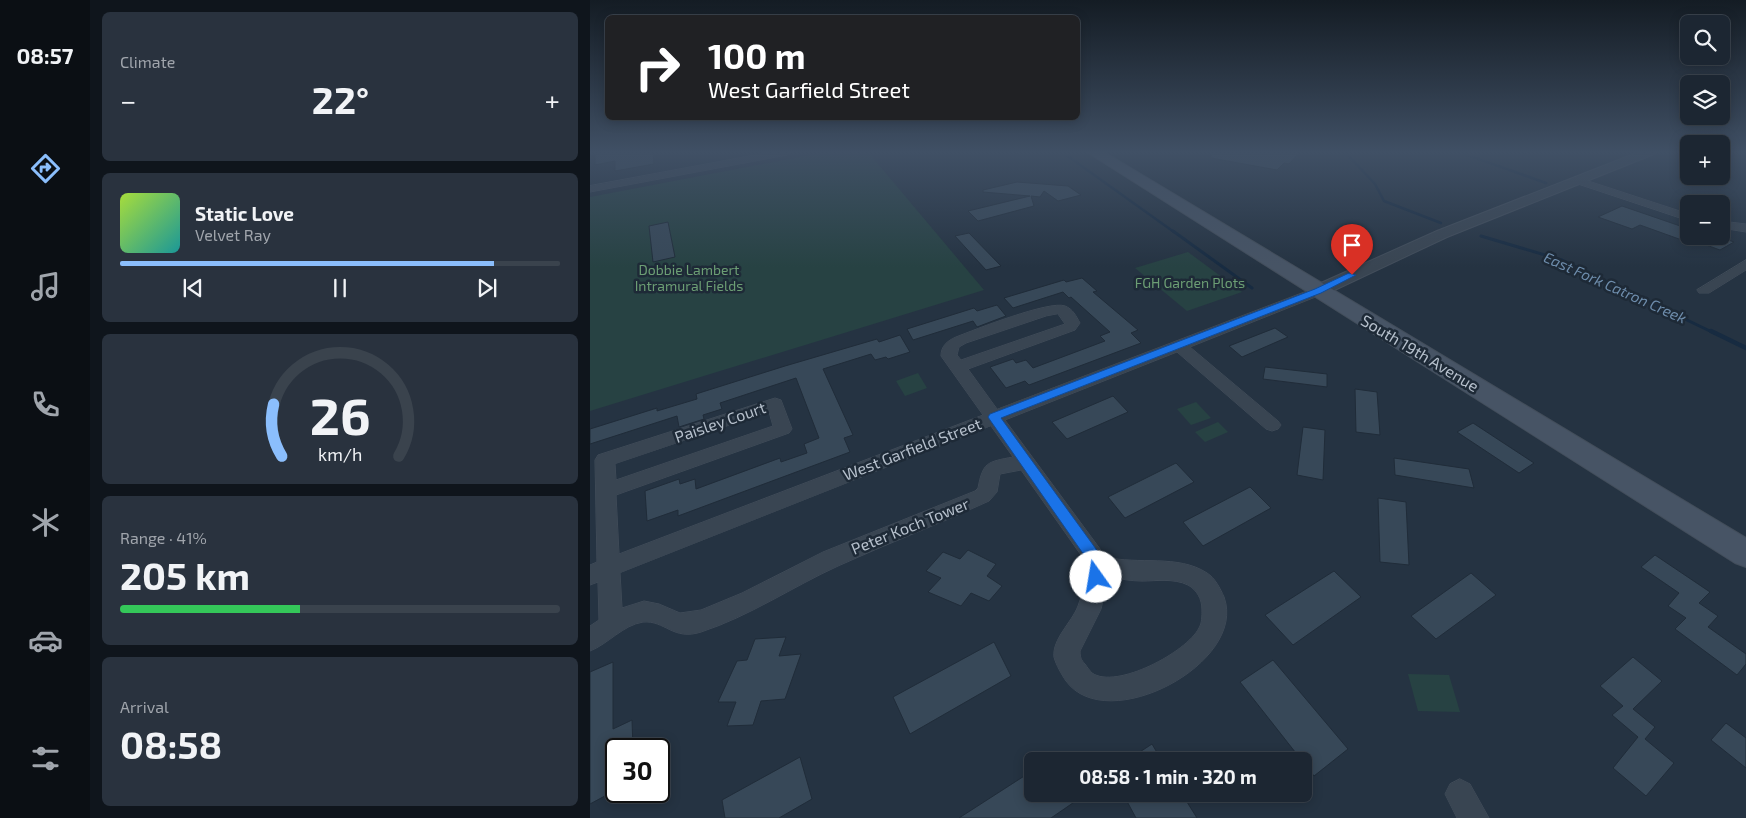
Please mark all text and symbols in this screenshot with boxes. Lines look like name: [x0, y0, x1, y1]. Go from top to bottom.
map controls: [1680, 15, 1730, 245]
button: search: [1680, 15, 1730, 65]
text: 100 m: [708, 34, 806, 76]
icon: right: [625, 35, 690, 100]
text: 08:57: [16, 42, 74, 68]
text: Climate: [120, 52, 175, 71]
button: layers: [1680, 75, 1730, 125]
text: 22°: [312, 76, 369, 122]
text: West Garfield Street: [708, 76, 910, 102]
text: −: [120, 83, 136, 117]
text: +: [545, 83, 560, 117]
button: +: [1680, 135, 1730, 185]
icon: directions: [28, 151, 63, 186]
button: −: [1680, 195, 1730, 245]
text: Static Love: [195, 202, 294, 225]
pin: [1331, 224, 1373, 275]
text: Velvet Ray: [195, 225, 271, 244]
icon: arrive: [1338, 231, 1366, 259]
water label: East Fork Catron Creek: [1541, 248, 1690, 327]
park label: Dobbie Lambert Intramural Fields: [635, 261, 743, 294]
icon: music: [28, 269, 63, 304]
icon: previous: [179, 274, 207, 302]
icon: pause: [326, 274, 354, 302]
icon: next: [473, 274, 501, 302]
park label: FGH Garden Plots: [1135, 274, 1245, 291]
street label: South 19th Avenue: [1358, 310, 1483, 395]
text: 26: [310, 383, 370, 445]
icon: phone: [28, 387, 63, 422]
street label: Paisley Court: [672, 397, 768, 446]
street label: West Garfield Street: [840, 413, 984, 484]
text: km/h: [318, 443, 362, 465]
street label: Peter Koch Tower: [848, 493, 972, 558]
icon: climate: [28, 505, 63, 540]
text: Range · 41%: [120, 528, 207, 547]
position arrow: [1069, 550, 1121, 602]
text: 205 km: [120, 552, 250, 598]
icon: car: [28, 623, 63, 658]
text: Arrival: [120, 697, 169, 716]
text: 08:58: [120, 721, 222, 767]
speed limit sign: 30: [605, 738, 670, 803]
icon: filters: [28, 741, 63, 776]
text: 08:58 · 1 min · 320 m: [1079, 765, 1257, 788]

